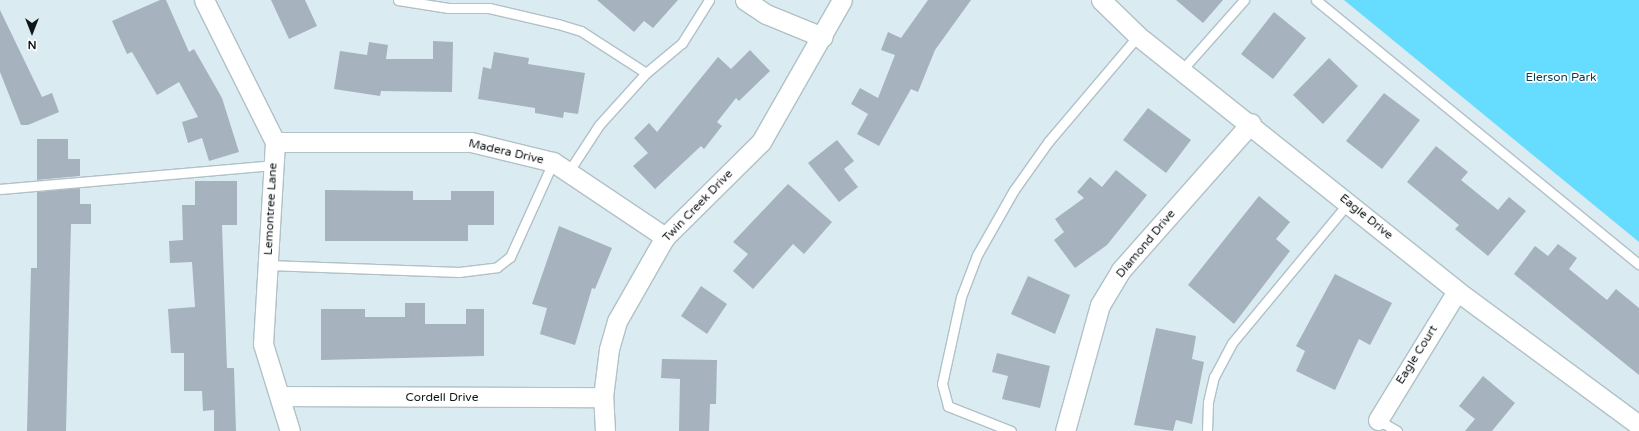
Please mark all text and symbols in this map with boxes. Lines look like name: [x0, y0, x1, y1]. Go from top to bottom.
north arrow: [12, 12, 52, 52]
text: N: [28, 38, 36, 51]
park label: Elerson Park: [1525, 71, 1597, 85]
street label: Madera Drive: [467, 136, 545, 168]
street label: Lemontree Lane: [261, 162, 281, 256]
street label: Twin Creek Drive: [660, 167, 736, 245]
street label: Eagle Drive: [1336, 191, 1396, 243]
street label: Diamond Drive: [1113, 207, 1179, 281]
street label: Eagle Court: [1393, 323, 1441, 387]
street label: Cordell Drive: [406, 391, 478, 405]

